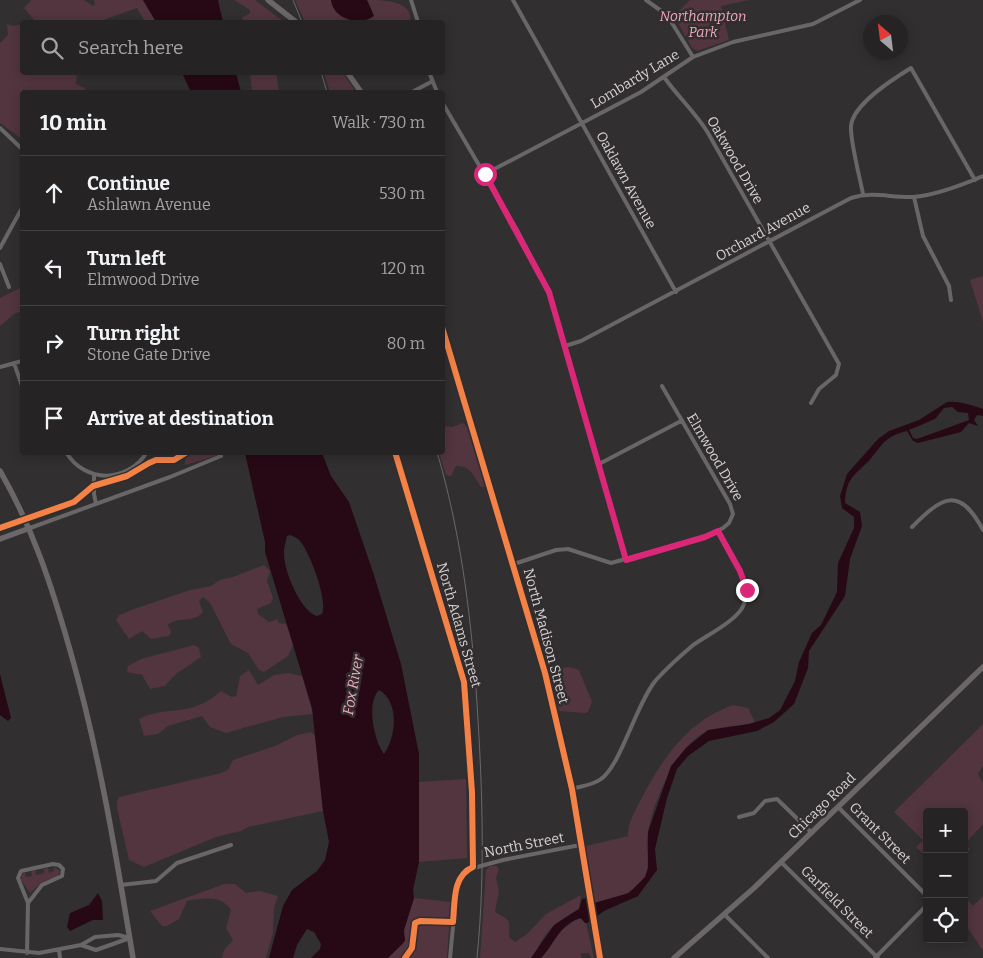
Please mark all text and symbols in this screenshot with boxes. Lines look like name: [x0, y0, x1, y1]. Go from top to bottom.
park label: Northampton Park: [659, 8, 747, 41]
north arrow: [863, 15, 908, 60]
search box: [20, 20, 445, 75]
icon: search: [38, 34, 66, 62]
text: Search here: [78, 36, 183, 59]
street label: Lombardy Lane: [587, 46, 683, 112]
text: 10 min: [40, 110, 106, 136]
text: Walk · 730 m: [332, 113, 425, 132]
street label: Oakwood Drive: [703, 113, 767, 207]
street label: Oaklawn Avenue: [592, 128, 660, 232]
route start: [474, 163, 497, 186]
text: Continue: [87, 172, 170, 195]
icon: ahead: [40, 179, 68, 207]
text: 530 m: [379, 184, 425, 203]
text: Ashlawn Avenue: [87, 195, 211, 214]
street label: Orchard Avenue: [713, 199, 813, 265]
text: Turn left: [87, 247, 166, 270]
icon: left: [40, 254, 68, 282]
text: 120 m: [381, 259, 425, 278]
text: Elmwood Drive: [87, 270, 199, 289]
text: Turn right: [87, 322, 180, 345]
icon: right: [40, 329, 68, 357]
text: 80 m: [387, 334, 425, 353]
text: Stone Gate Drive: [87, 345, 211, 364]
icon: arrive: [40, 404, 68, 432]
text: Arrive at destination: [87, 407, 274, 430]
street label: Elmwood Drive: [683, 410, 747, 504]
street label: North Adams Street: [433, 560, 485, 690]
street label: North Madison Street: [520, 566, 572, 706]
route end: [736, 579, 759, 602]
water label: Fox River: [339, 653, 367, 716]
street label: Chicago Road: [785, 769, 859, 843]
street label: Grant Street: [846, 799, 914, 867]
map controls: [923, 808, 968, 943]
button: +: [923, 808, 968, 853]
street label: North Street: [483, 829, 565, 861]
button: −: [923, 853, 968, 898]
street label: Garfield Street: [797, 862, 877, 942]
button: locate: [923, 898, 968, 943]

